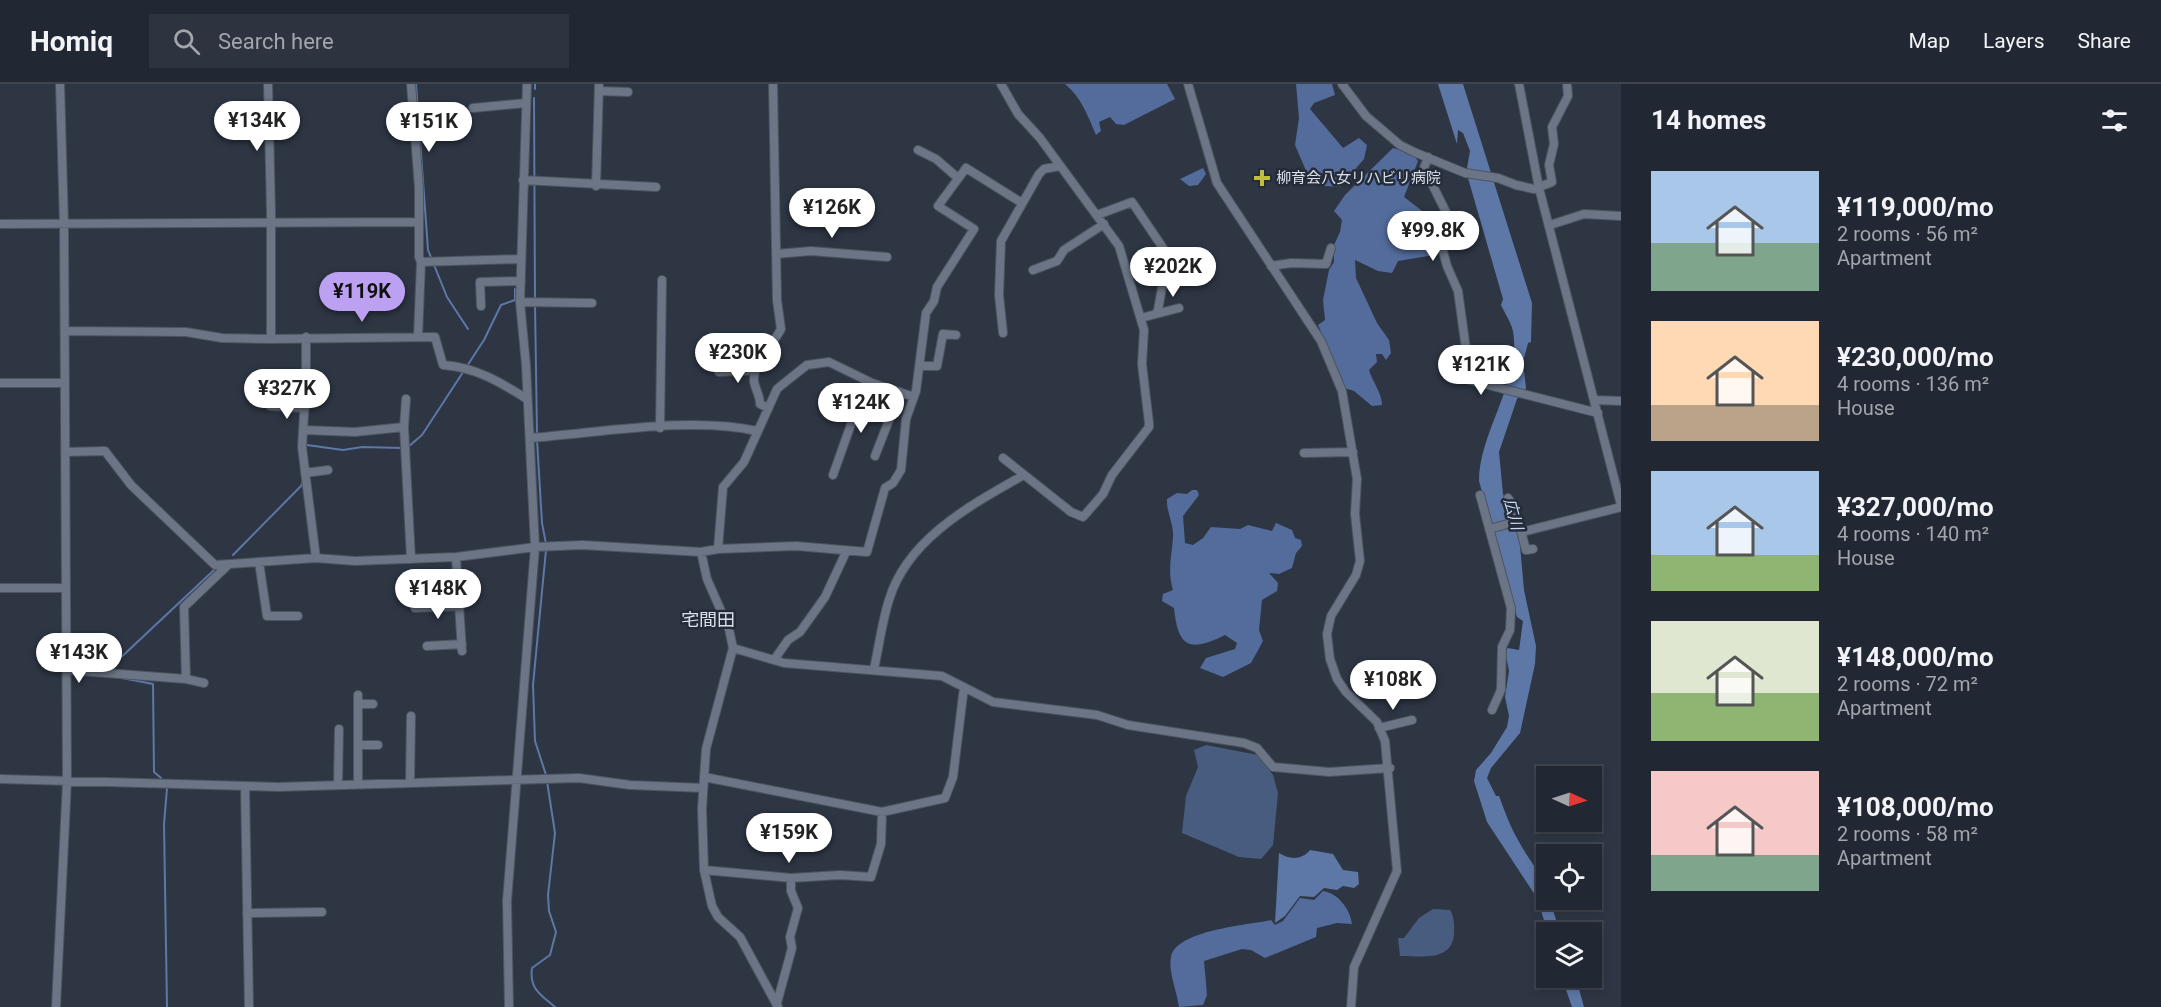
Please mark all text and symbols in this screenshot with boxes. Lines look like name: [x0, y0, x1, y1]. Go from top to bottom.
search box: [149, 14, 569, 68]
text: Homiq: [30, 25, 113, 58]
icon: search: [170, 25, 203, 58]
text: Search here: [218, 29, 334, 54]
text: Map: [1908, 29, 1950, 53]
text: Layers: [1983, 29, 2044, 53]
text: Share: [2077, 29, 2131, 53]
pin: ¥134K: [215, 101, 299, 152]
pin: ¥151K: [387, 102, 471, 153]
icon: filters: [2098, 104, 2131, 137]
text: 14 homes: [1651, 105, 1766, 135]
text: ¥134K: [228, 108, 286, 132]
text: ¥151K: [400, 109, 458, 133]
marker: 柳育会八女リハビリ病院: [1253, 169, 1271, 187]
place label: 柳育会八女リハビリ病院: [1276, 169, 1441, 187]
pin: ¥126K: [790, 188, 874, 239]
text: ¥119,000/mo: [1837, 192, 1994, 222]
text: ¥126K: [803, 195, 861, 219]
icon: home: [1699, 195, 1771, 267]
pin: ¥99.8K: [1384, 211, 1482, 262]
text: ¥99.8K: [1401, 218, 1465, 242]
text: 2 rooms · 56 m²: [1837, 222, 1978, 246]
text: Apartment: [1837, 246, 1932, 270]
pin: ¥202K: [1131, 247, 1215, 298]
text: ¥202K: [1144, 254, 1202, 278]
pin: ¥119K: [320, 272, 404, 323]
text: ¥119K: [333, 279, 391, 303]
pin: ¥230K: [696, 333, 780, 384]
text: ¥230K: [709, 340, 767, 364]
text: ¥230,000/mo: [1837, 342, 1994, 372]
pin: ¥121K: [1439, 345, 1523, 396]
icon: home: [1699, 345, 1771, 417]
text: ¥121K: [1452, 352, 1510, 376]
pin: ¥327K: [245, 369, 329, 420]
text: 4 rooms · 136 m²: [1837, 372, 1989, 396]
text: ¥327K: [258, 376, 316, 400]
pin: ¥124K: [819, 383, 903, 434]
text: ¥124K: [832, 390, 890, 414]
text: House: [1837, 396, 1895, 420]
text: ¥327,000/mo: [1837, 492, 1994, 522]
icon: home: [1699, 495, 1771, 567]
water label: 広川: [1500, 496, 1527, 534]
text: 4 rooms · 140 m²: [1837, 522, 1989, 546]
text: House: [1837, 546, 1895, 570]
pin: ¥148K: [396, 569, 480, 620]
text: ¥148K: [409, 576, 467, 600]
district label: 宅間田: [681, 609, 735, 630]
pin: ¥143K: [37, 633, 121, 684]
text: ¥143K: [50, 640, 108, 664]
text: ¥148,000/mo: [1837, 642, 1994, 672]
icon: home: [1699, 645, 1771, 717]
pin: ¥108K: [1351, 660, 1435, 711]
text: ¥108K: [1364, 667, 1422, 691]
text: 2 rooms · 72 m²: [1837, 672, 1978, 696]
text: Apartment: [1837, 696, 1932, 720]
north arrow: [1536, 766, 1602, 832]
map controls: [1536, 766, 1602, 988]
text: ¥108,000/mo: [1837, 792, 1994, 822]
icon: home: [1699, 795, 1771, 867]
pin: ¥159K: [747, 813, 831, 864]
text: ¥159K: [760, 820, 818, 844]
text: 2 rooms · 58 m²: [1837, 822, 1978, 846]
button: locate: [1536, 844, 1602, 910]
text: Apartment: [1837, 846, 1932, 870]
button: layers: [1536, 922, 1602, 988]

